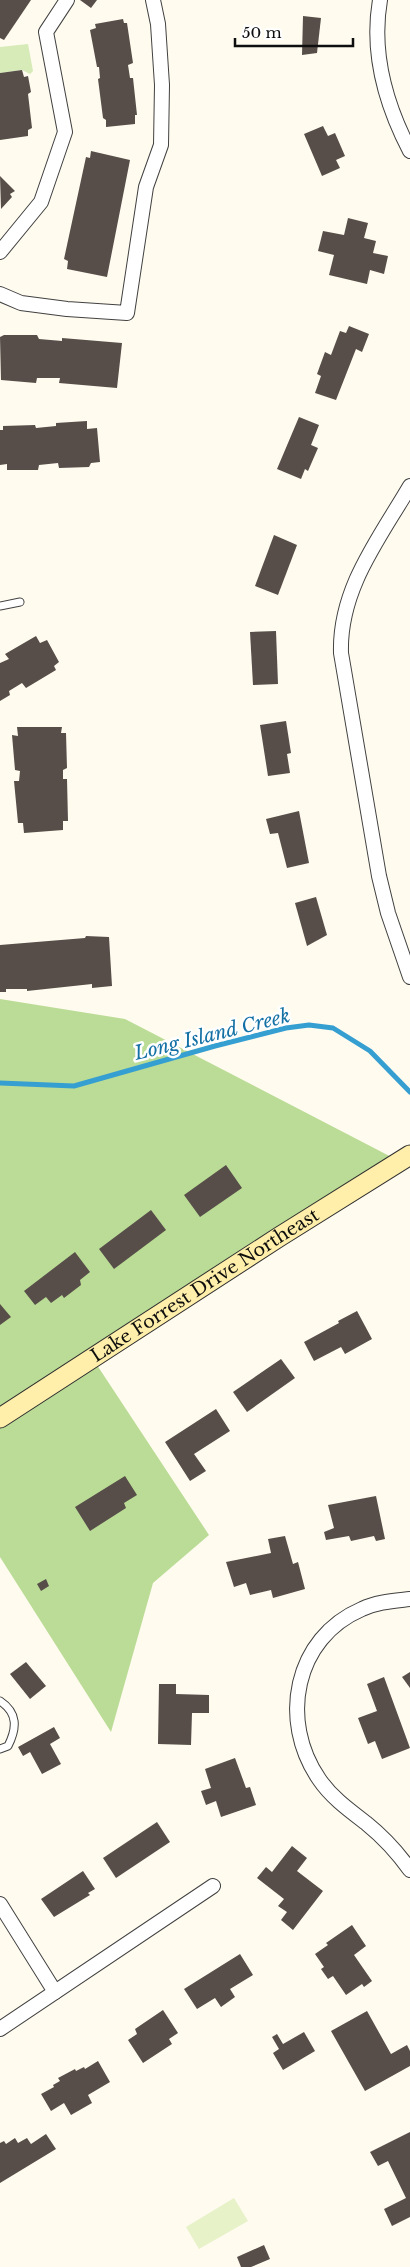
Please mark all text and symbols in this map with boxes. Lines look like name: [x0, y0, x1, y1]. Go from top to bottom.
scale bar: [235, 15, 352, 47]
text: 50 m: [242, 23, 282, 42]
water label: Long Island Creek: [131, 1004, 292, 1065]
street label: Lake Forrest Drive Northeast: [87, 1204, 323, 1367]

